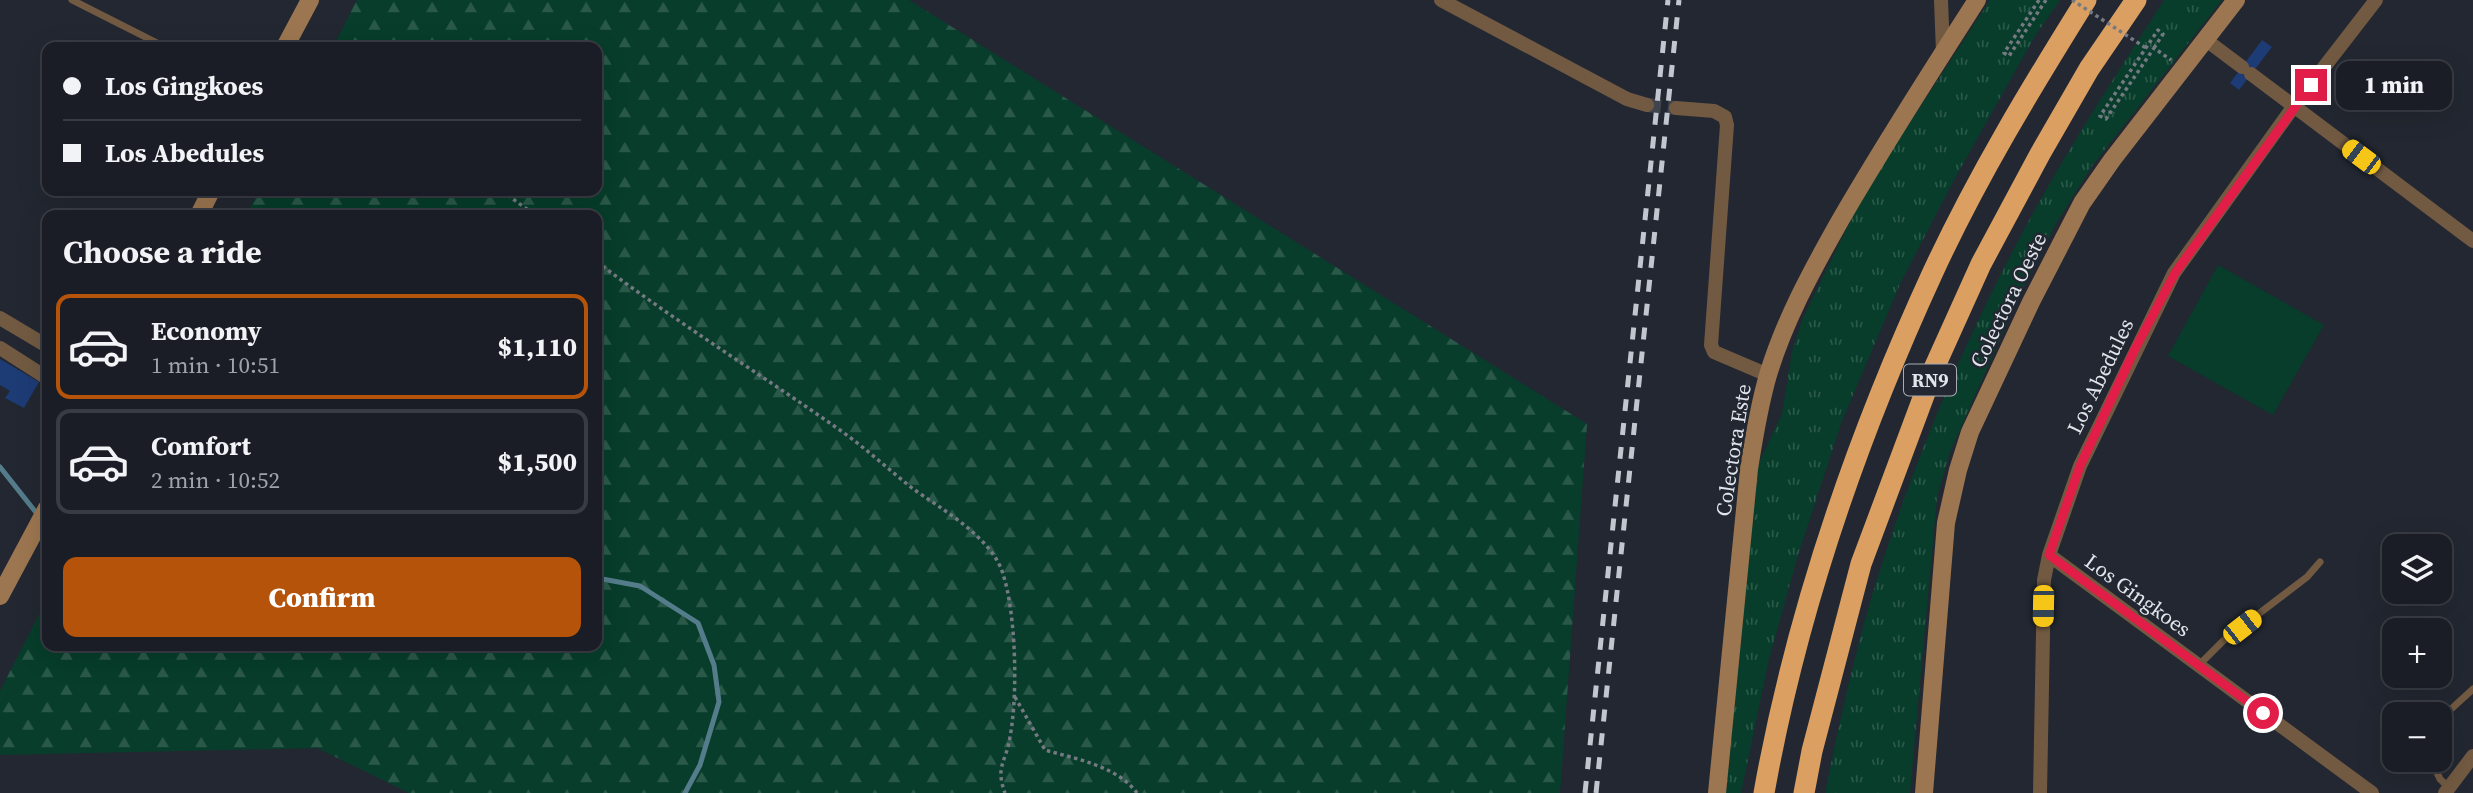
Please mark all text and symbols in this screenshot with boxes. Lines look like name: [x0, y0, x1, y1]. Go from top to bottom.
callout: 1 min: [2336, 60, 2451, 110]
text: Los Gingkoes: [105, 68, 263, 104]
route end: [2295, 69, 2327, 101]
text: 1 min: [2364, 69, 2424, 101]
text: Los Abedules: [105, 135, 264, 171]
car: [2338, 136, 2385, 178]
street label: Colectora Oeste: [1963, 228, 2053, 372]
text: Choose a ride: [63, 230, 262, 274]
text: Economy: [151, 313, 262, 349]
street label: Los Abedules: [2060, 314, 2140, 438]
icon: car: [67, 315, 130, 378]
text: $1,110: [498, 329, 577, 365]
text: 1 min · 10:51: [151, 349, 280, 381]
road number: RN9: [1904, 364, 1956, 396]
street label: Colectora Este: [1708, 382, 1758, 518]
text: Comfort: [151, 428, 251, 464]
icon: car: [67, 430, 130, 493]
text: $1,500: [498, 444, 577, 480]
text: 2 min · 10:52: [151, 464, 280, 496]
map controls: [2382, 534, 2452, 772]
button: layers: [2382, 534, 2452, 604]
street label: Los Gingkoes: [2079, 547, 2197, 643]
button: Confirm: [63, 557, 581, 637]
car: [2033, 585, 2054, 627]
car: [2219, 606, 2266, 648]
button: +: [2382, 618, 2452, 688]
route start: [2247, 697, 2279, 729]
button: −: [2382, 702, 2452, 772]

